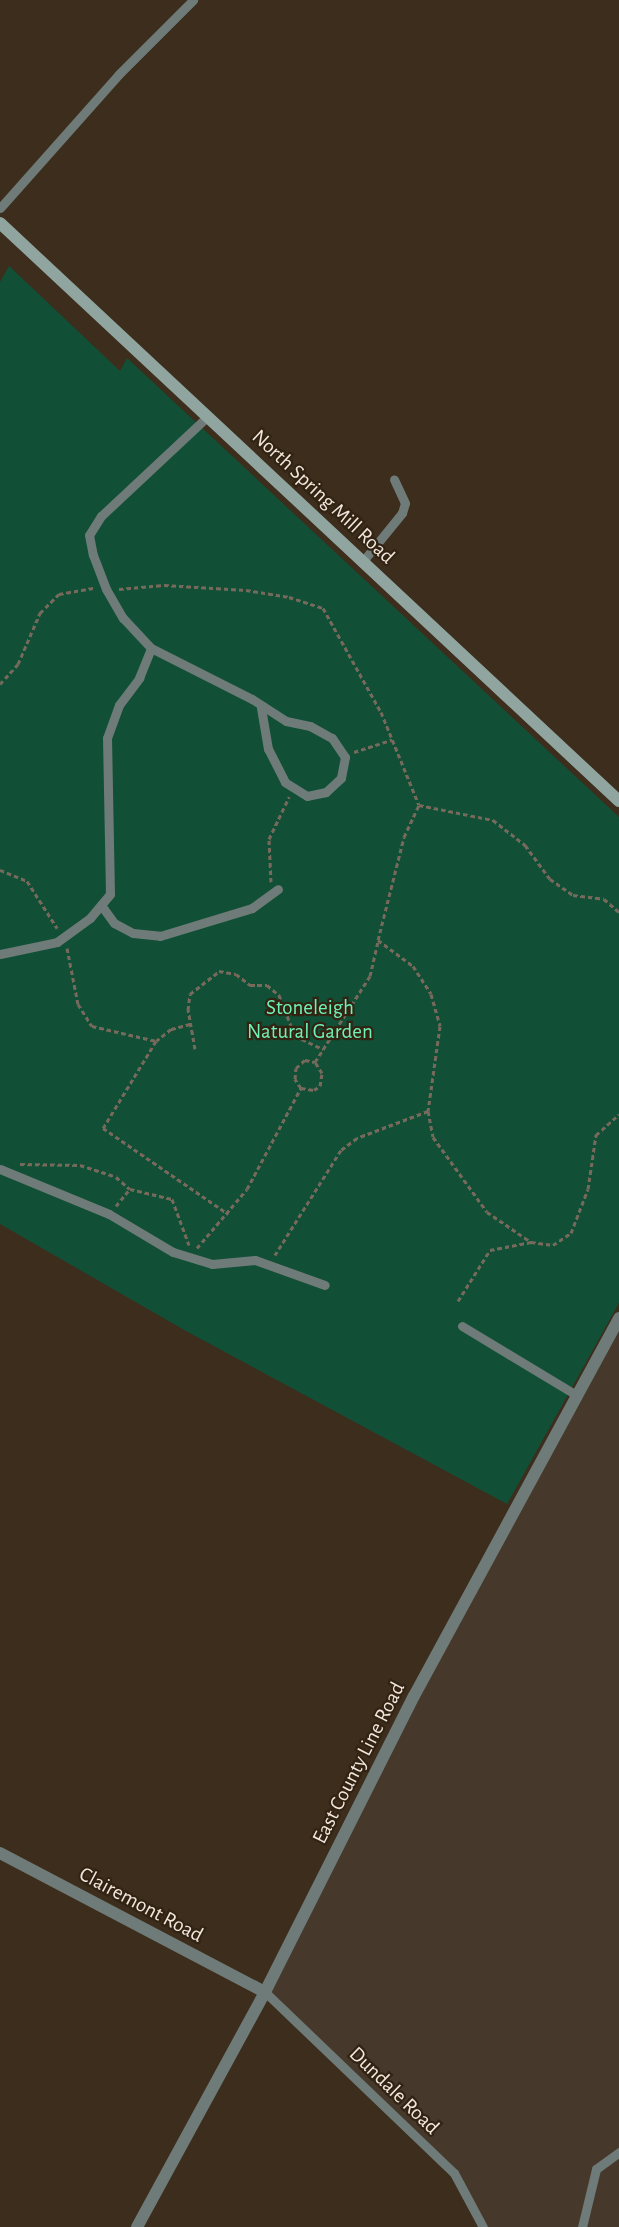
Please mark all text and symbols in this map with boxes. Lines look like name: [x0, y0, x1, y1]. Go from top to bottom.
street label: North Spring Mill Road: [246, 424, 400, 570]
park label: Stoneleigh Natural Garden: [247, 995, 373, 1045]
street label: East County Line Road: [307, 1678, 411, 1848]
street label: Clairemont Road: [75, 1862, 207, 1948]
street label: Dundale Road: [344, 2042, 444, 2140]

